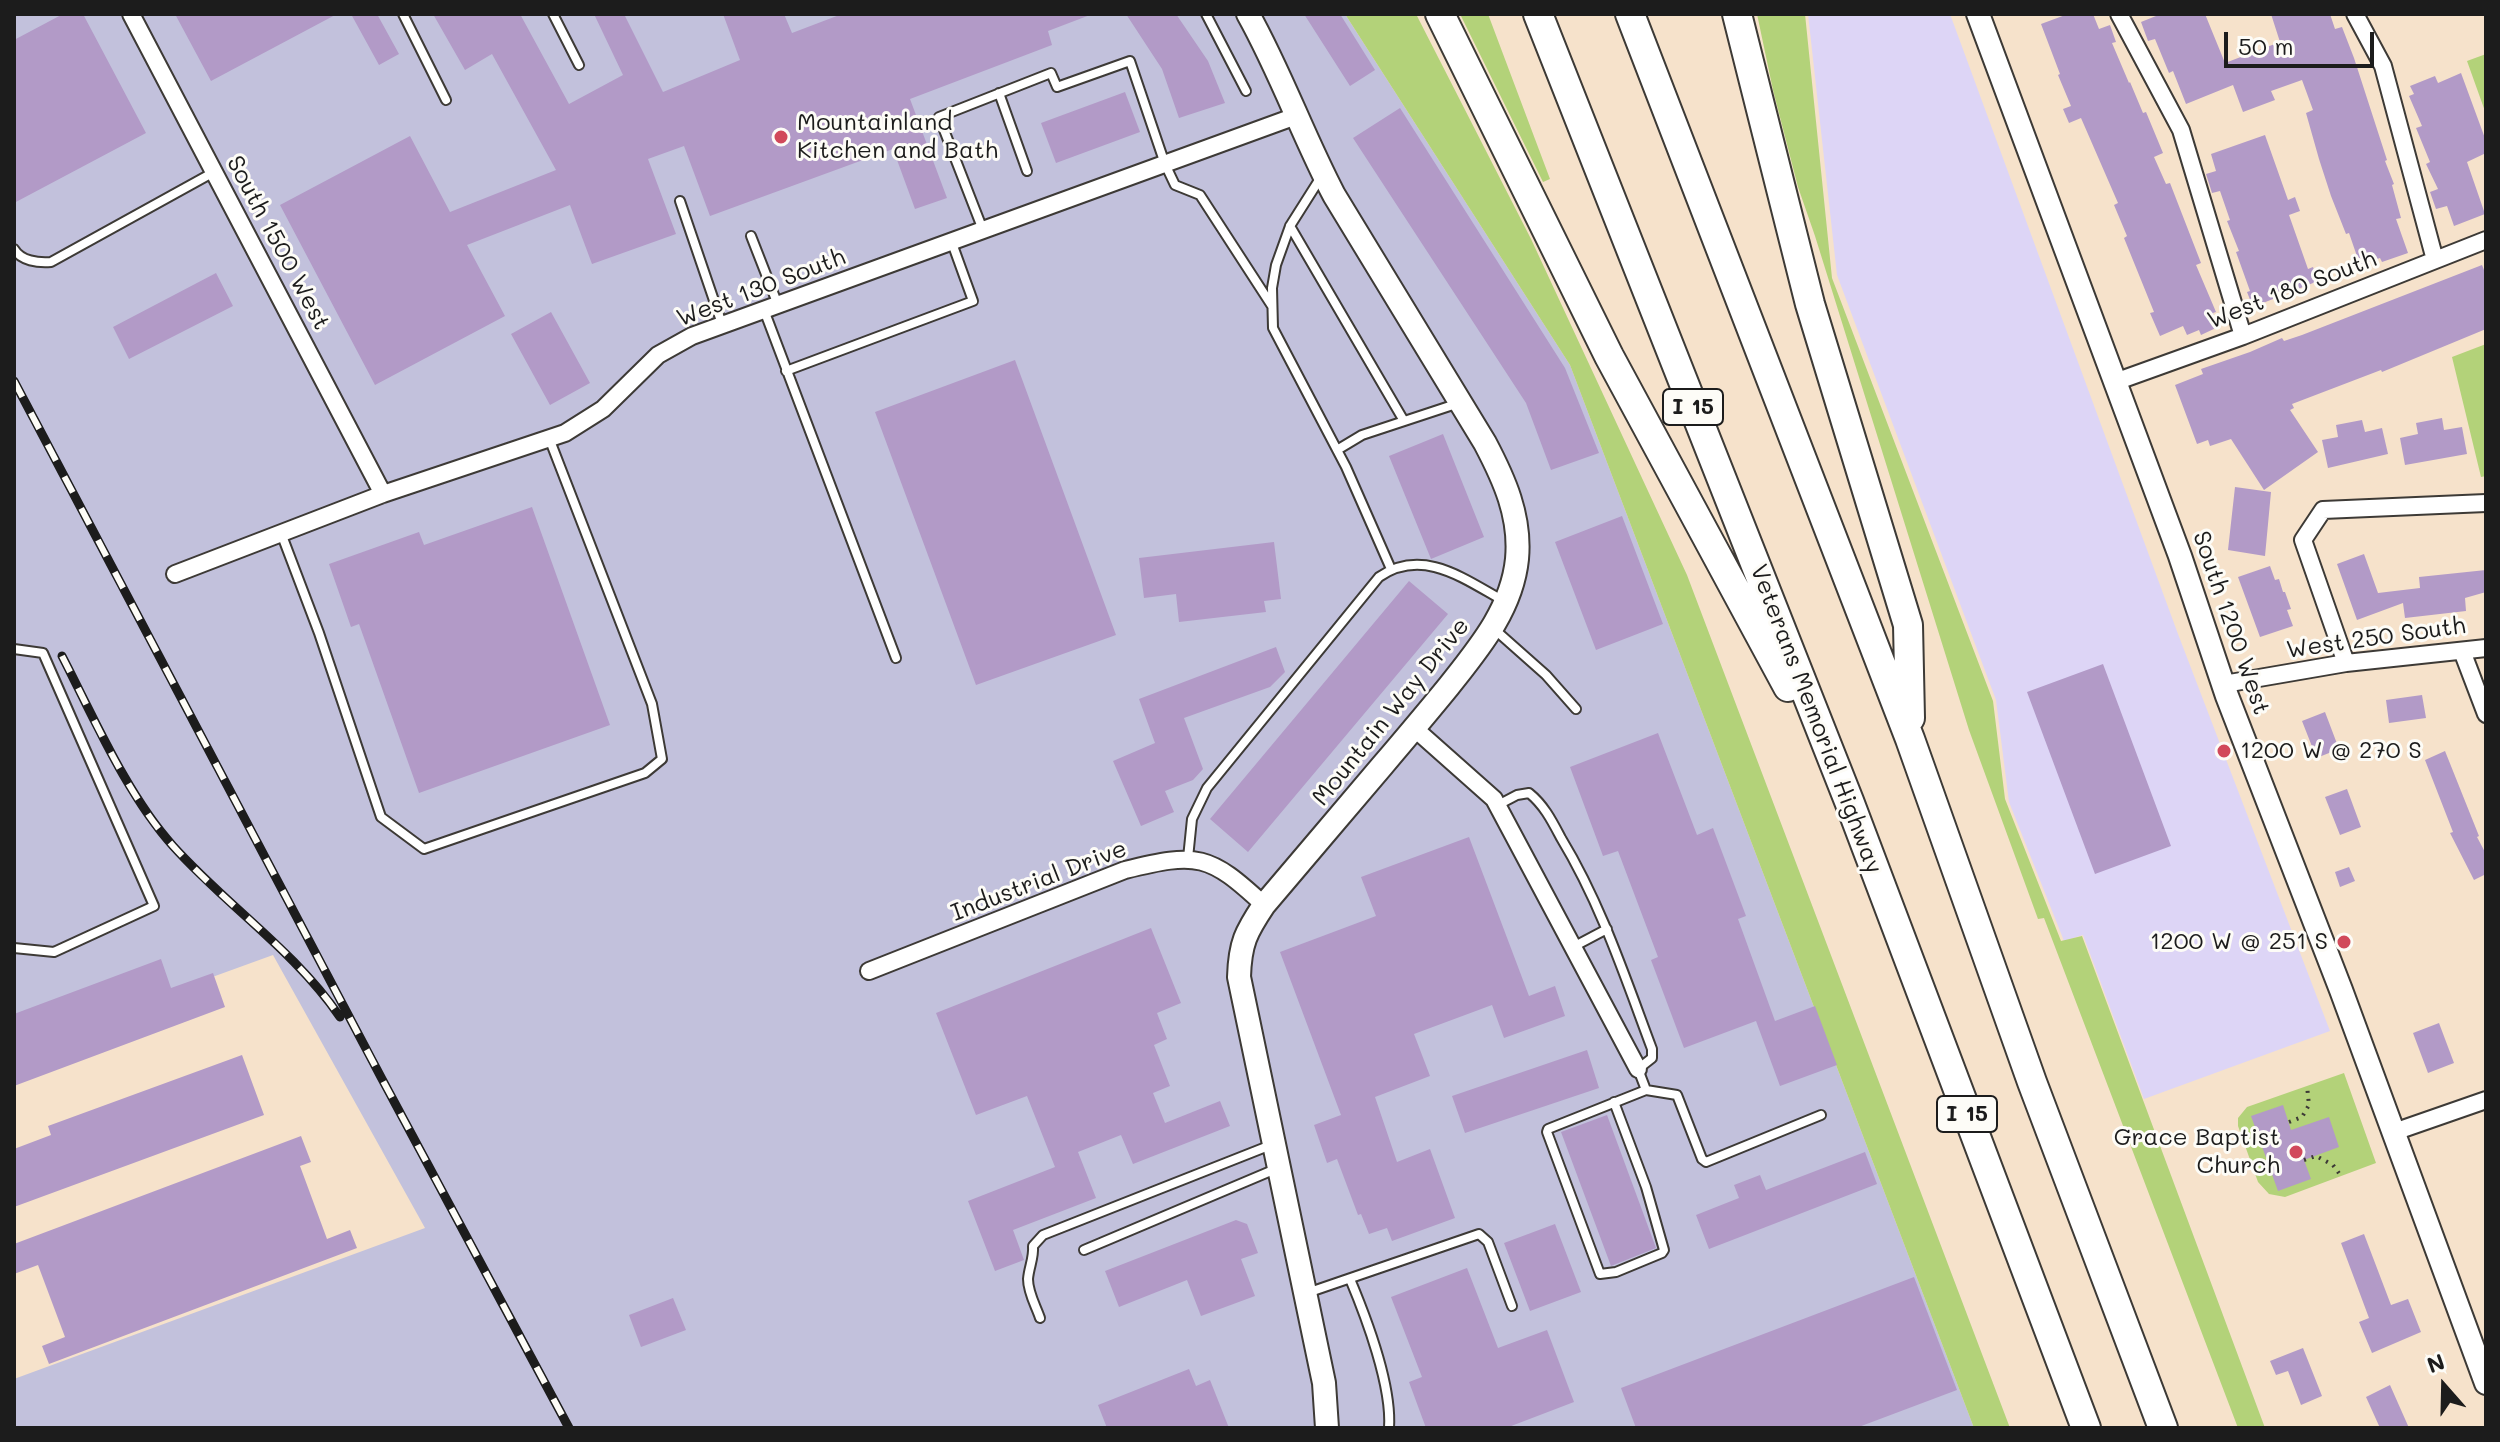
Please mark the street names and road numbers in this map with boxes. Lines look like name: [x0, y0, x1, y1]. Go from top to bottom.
street label: South 1500 West: [220, 151, 336, 335]
street label: West 130 South: [673, 243, 849, 333]
street label: West 180 South: [2204, 245, 2380, 335]
road number: I 15: [1663, 389, 1723, 425]
street label: South 1200 West: [2186, 527, 2276, 719]
street label: Veterans Memorial Highway: [1744, 560, 1888, 878]
street label: West 250 South: [2285, 611, 2467, 665]
street label: Mountain Way Drive: [1306, 612, 1476, 812]
street label: Industrial Drive: [947, 834, 1131, 928]
road number: I 15: [1937, 1096, 1997, 1132]

